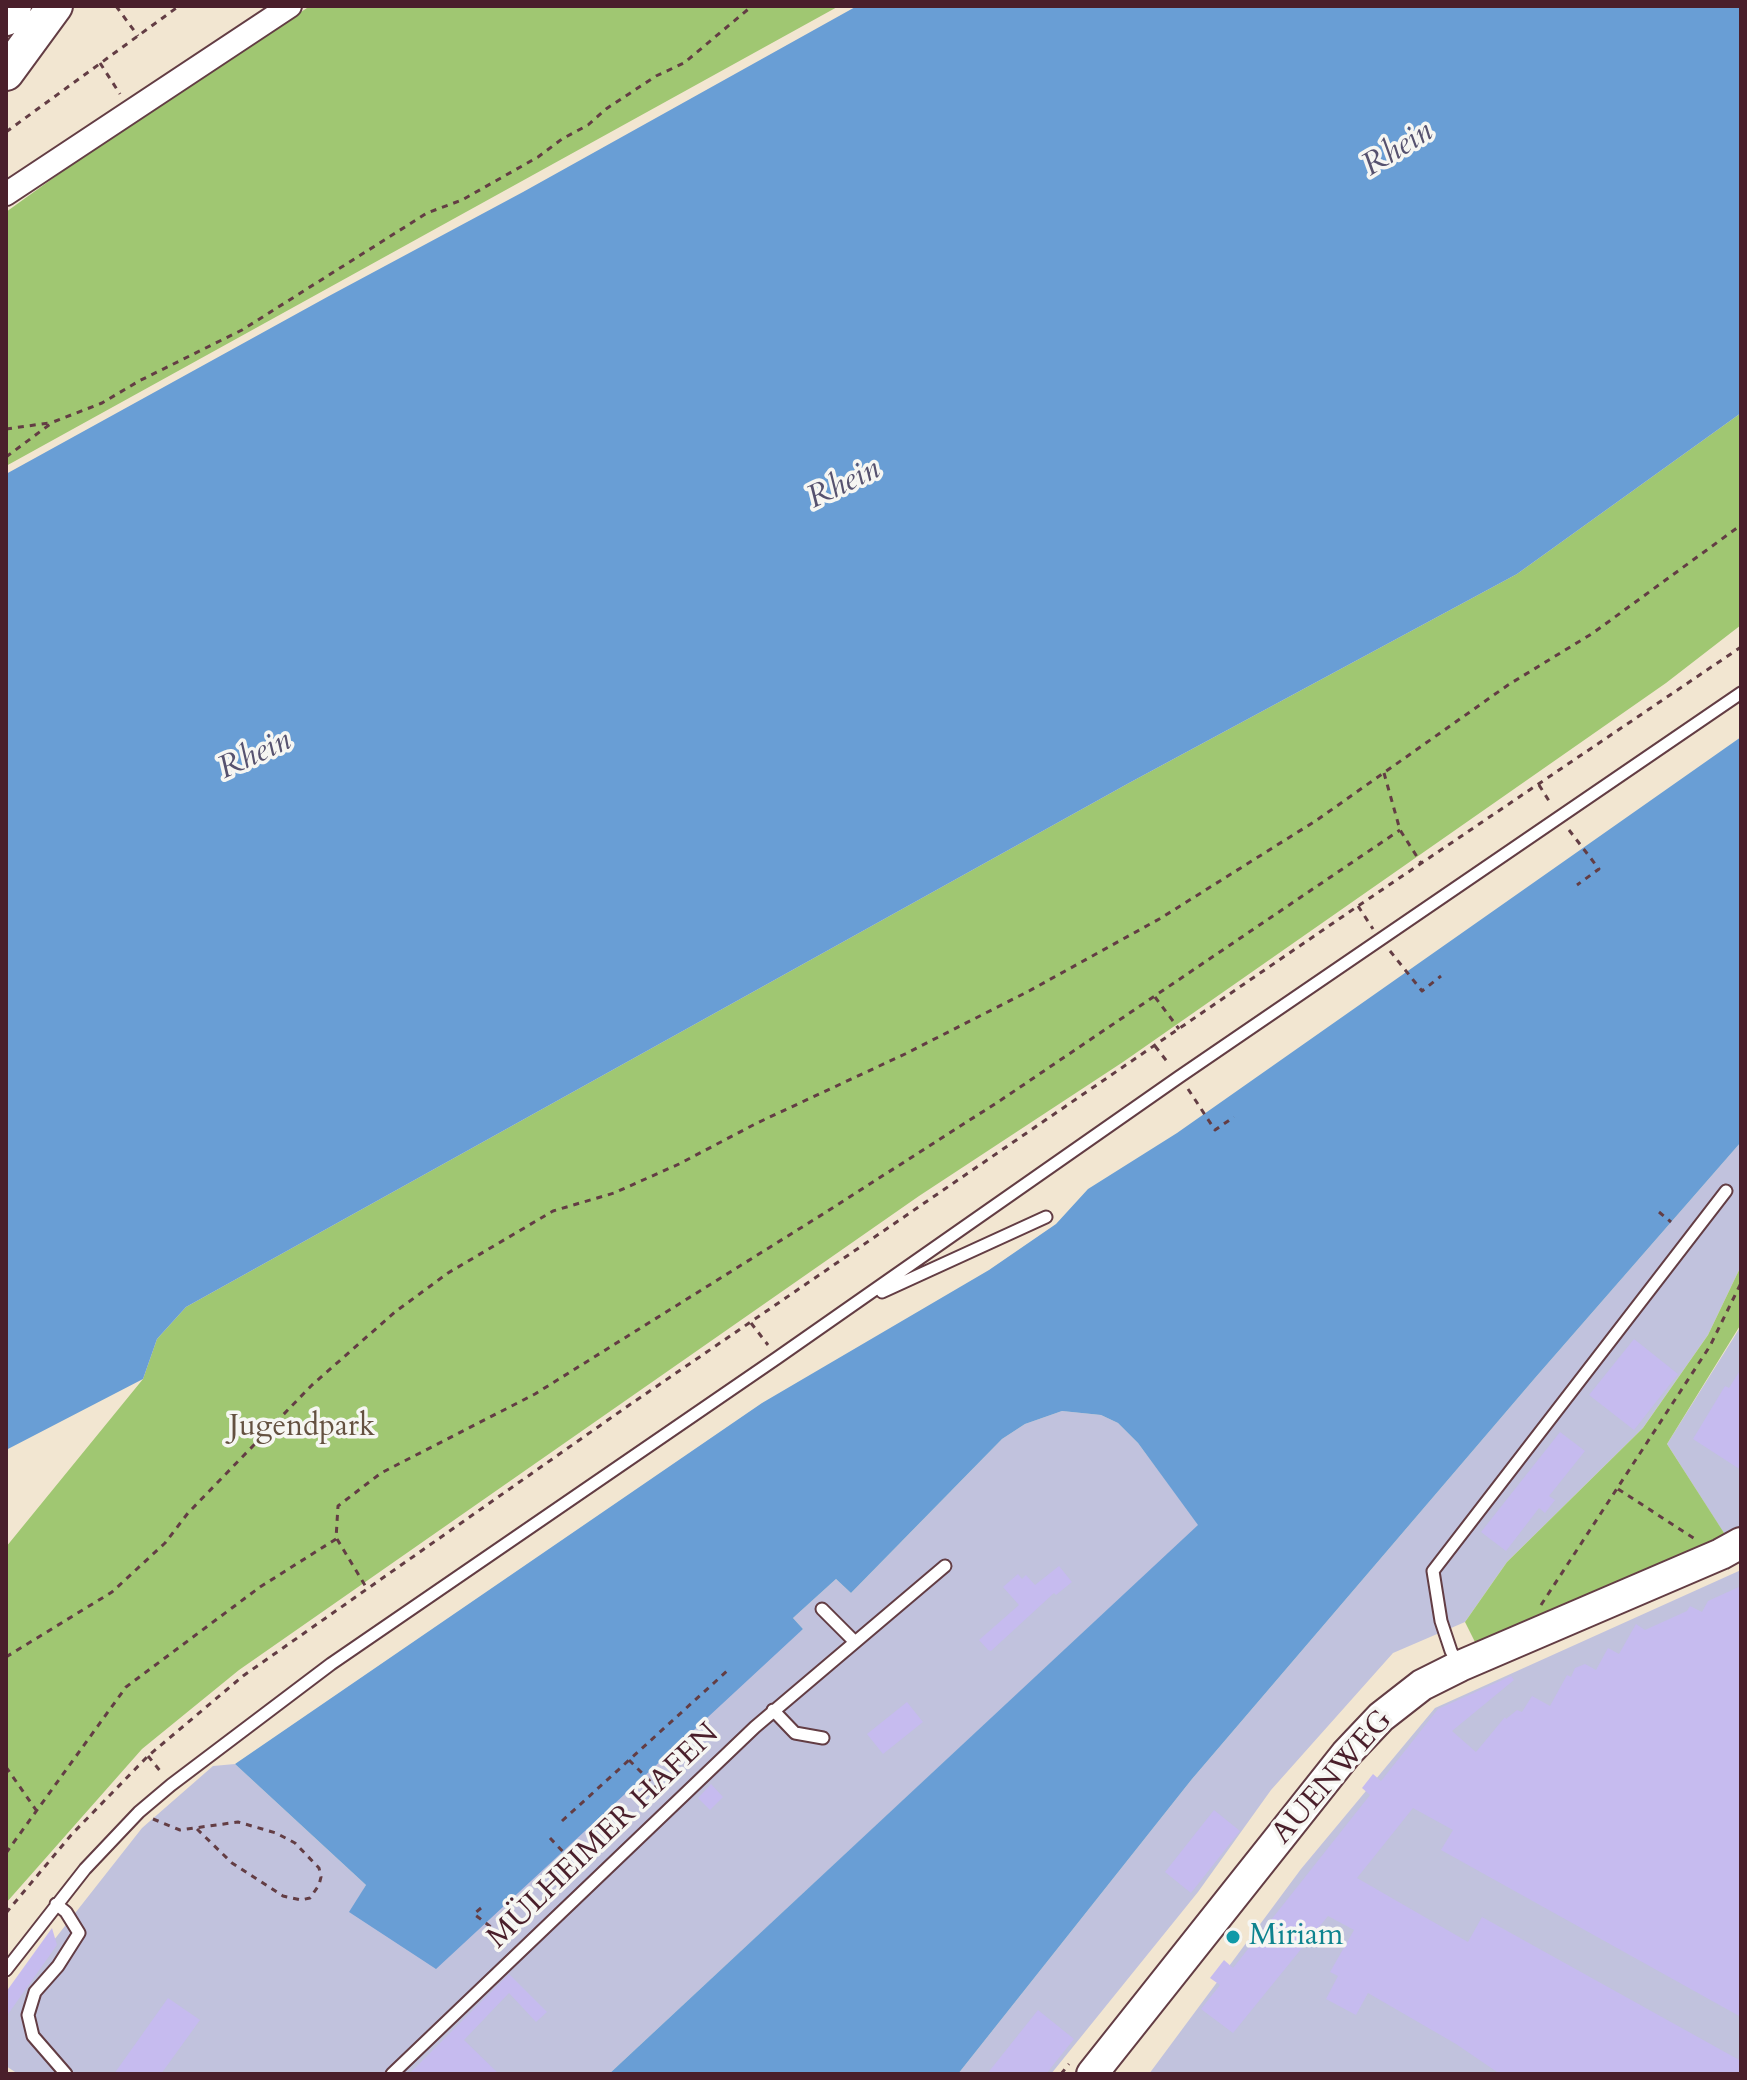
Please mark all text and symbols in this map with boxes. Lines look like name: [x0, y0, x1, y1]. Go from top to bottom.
water label: Rhein: [1356, 114, 1440, 186]
water label: Rhein: [802, 451, 886, 519]
water label: Rhein: [213, 723, 297, 789]
park label: Jugendpark: [229, 1410, 375, 1446]
street label: AUENWEG: [1265, 1704, 1401, 1852]
street label: MÜLHEIMER HAFEN: [481, 1717, 727, 1957]
place label: Miriam: [1249, 1919, 1343, 1955]
marker: Miriam: [1224, 1928, 1242, 1946]

